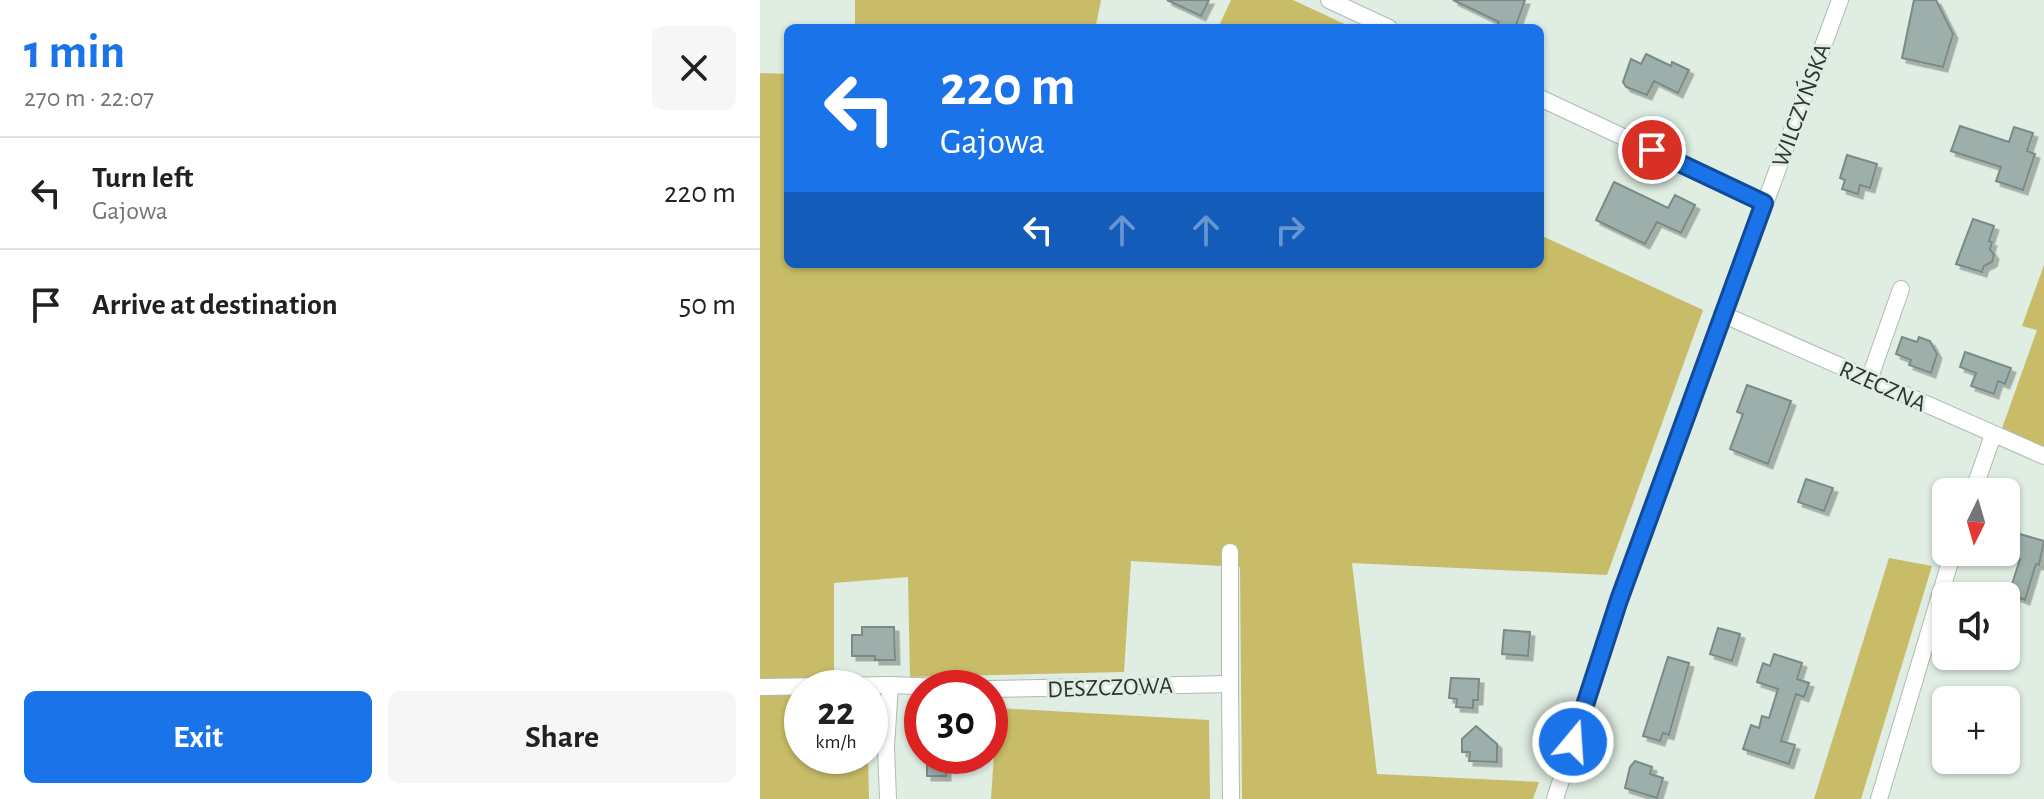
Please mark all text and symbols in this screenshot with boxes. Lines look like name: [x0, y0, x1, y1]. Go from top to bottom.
button: close: [652, 26, 736, 110]
text: 1 min: [24, 29, 125, 77]
street label: WILCZYŃSKA: [1767, 40, 1835, 170]
icon: left: [808, 56, 912, 160]
text: 220 m: [940, 59, 1076, 115]
text: 270 m · 22:07: [24, 85, 154, 111]
pin: [1618, 116, 1686, 184]
text: Gajowa: [940, 124, 1045, 160]
icon: arrive: [1630, 128, 1674, 172]
text: Turn left: [92, 163, 193, 193]
icon: left: [24, 171, 68, 215]
text: 220 m: [664, 178, 736, 208]
text: Gajowa: [92, 198, 168, 224]
icon: left: [1016, 208, 1060, 252]
icon: ahead: [1100, 208, 1144, 252]
icon: ahead: [1184, 208, 1228, 252]
icon: right: [1268, 208, 1312, 252]
icon: arrive: [24, 283, 68, 327]
text: Arrive at destination: [92, 290, 338, 320]
text: 50 m: [679, 290, 736, 320]
street label: RZECZNA: [1835, 357, 1930, 417]
north arrow: [1932, 478, 2020, 566]
map controls: [1932, 478, 2020, 774]
button: sound: [1932, 582, 2020, 670]
speed limit sign: 30: [904, 670, 1008, 774]
street label: DESZCZOWA: [1047, 674, 1173, 702]
button: +: [1932, 686, 2020, 774]
button: Exit: [24, 691, 372, 783]
button: Share: [388, 691, 736, 783]
text: 22: [817, 692, 855, 732]
position arrow: [1531, 700, 1615, 784]
text: km/h: [815, 732, 857, 752]

